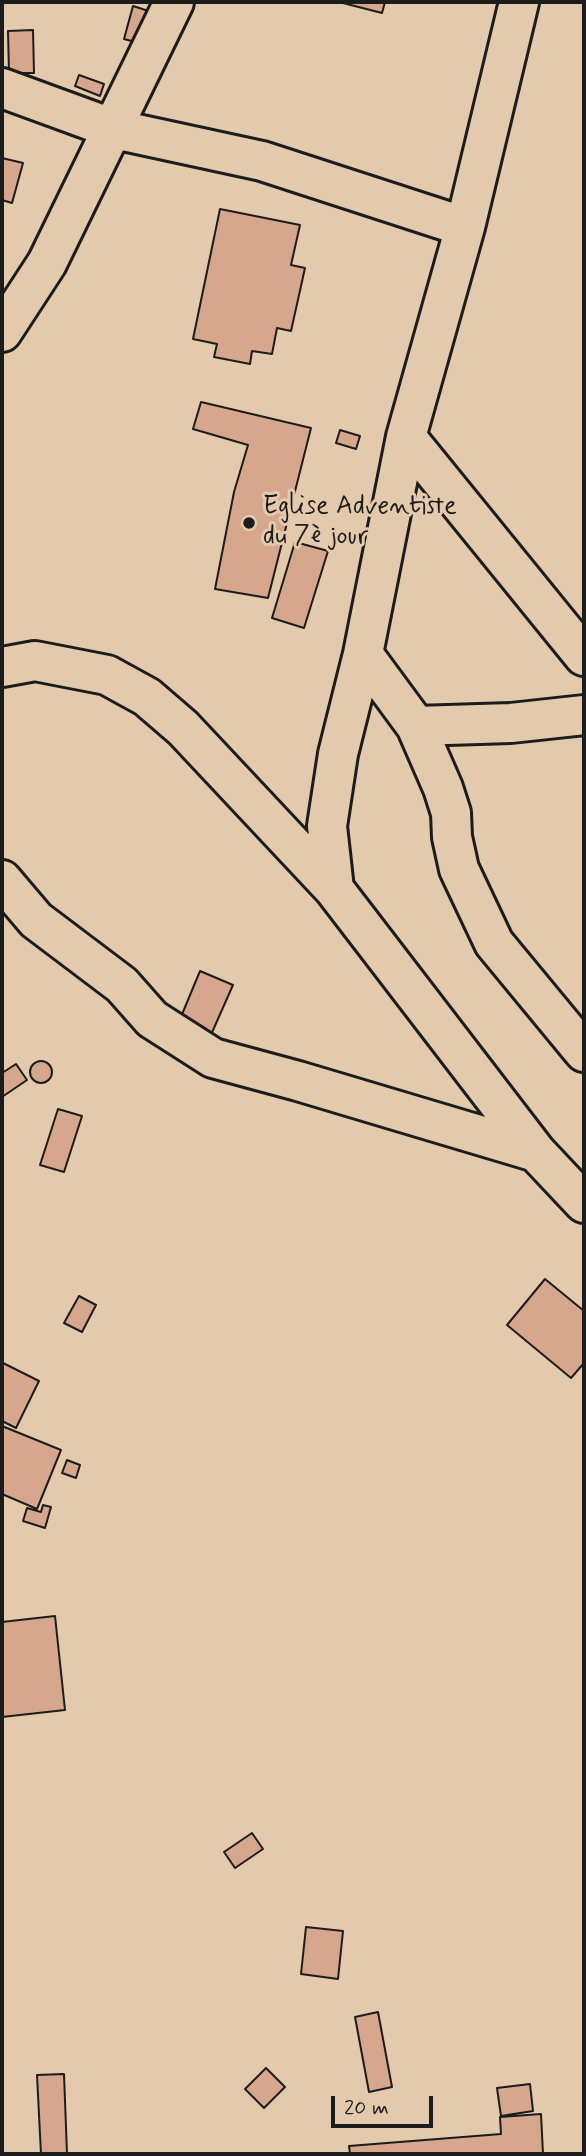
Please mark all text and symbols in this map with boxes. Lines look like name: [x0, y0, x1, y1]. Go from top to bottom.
place label: Eglise Adventiste du 7è jour: [263, 492, 457, 554]
marker: Eglise Adventiste du 7è jour: [241, 515, 257, 531]
scale bar: [334, 2082, 435, 2126]
text: 20 m: [344, 2094, 389, 2122]

